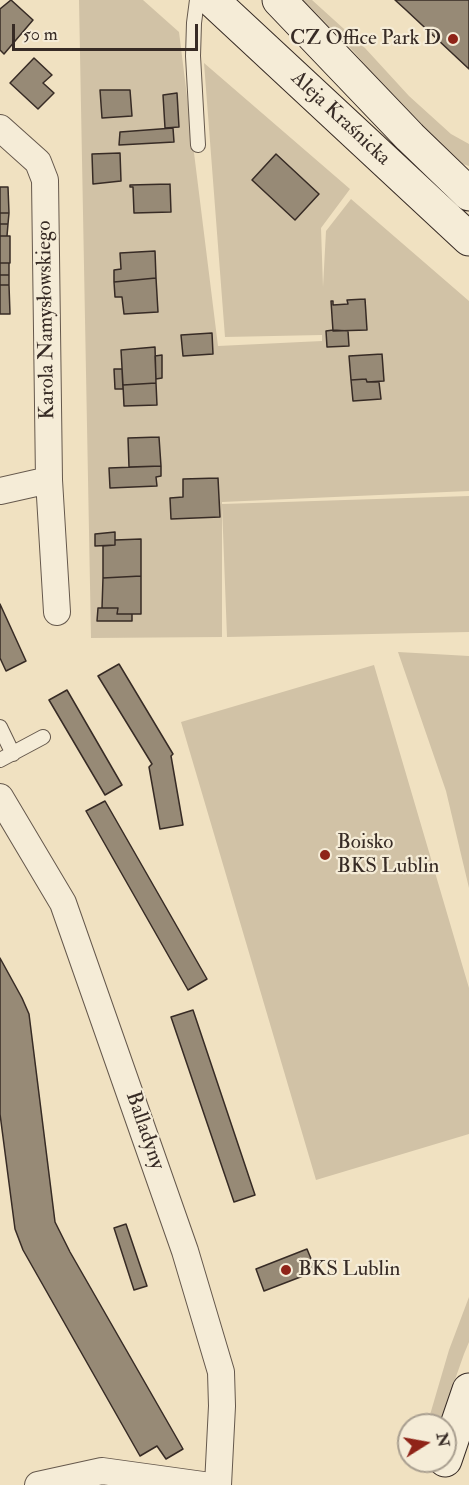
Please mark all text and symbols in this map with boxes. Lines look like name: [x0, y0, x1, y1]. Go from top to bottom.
scale bar: [15, 12, 201, 50]
text: 50 m: [23, 23, 58, 46]
place label: CZ Office Park D: [290, 26, 441, 52]
marker: CZ Office Park D: [446, 32, 460, 46]
street label: Aleja Kraśnicka: [285, 66, 395, 172]
street label: Karola Namysłowskiego: [33, 220, 61, 420]
place label: Boisko BKS Lublin: [337, 830, 439, 880]
marker: Boisko BKS Lublin: [318, 848, 332, 862]
street label: Balladyny: [119, 1089, 169, 1173]
place label: BKS Lublin: [298, 1257, 400, 1283]
marker: BKS Lublin: [279, 1263, 293, 1277]
north arrow: [397, 1413, 457, 1473]
text: N: [432, 1431, 454, 1449]

